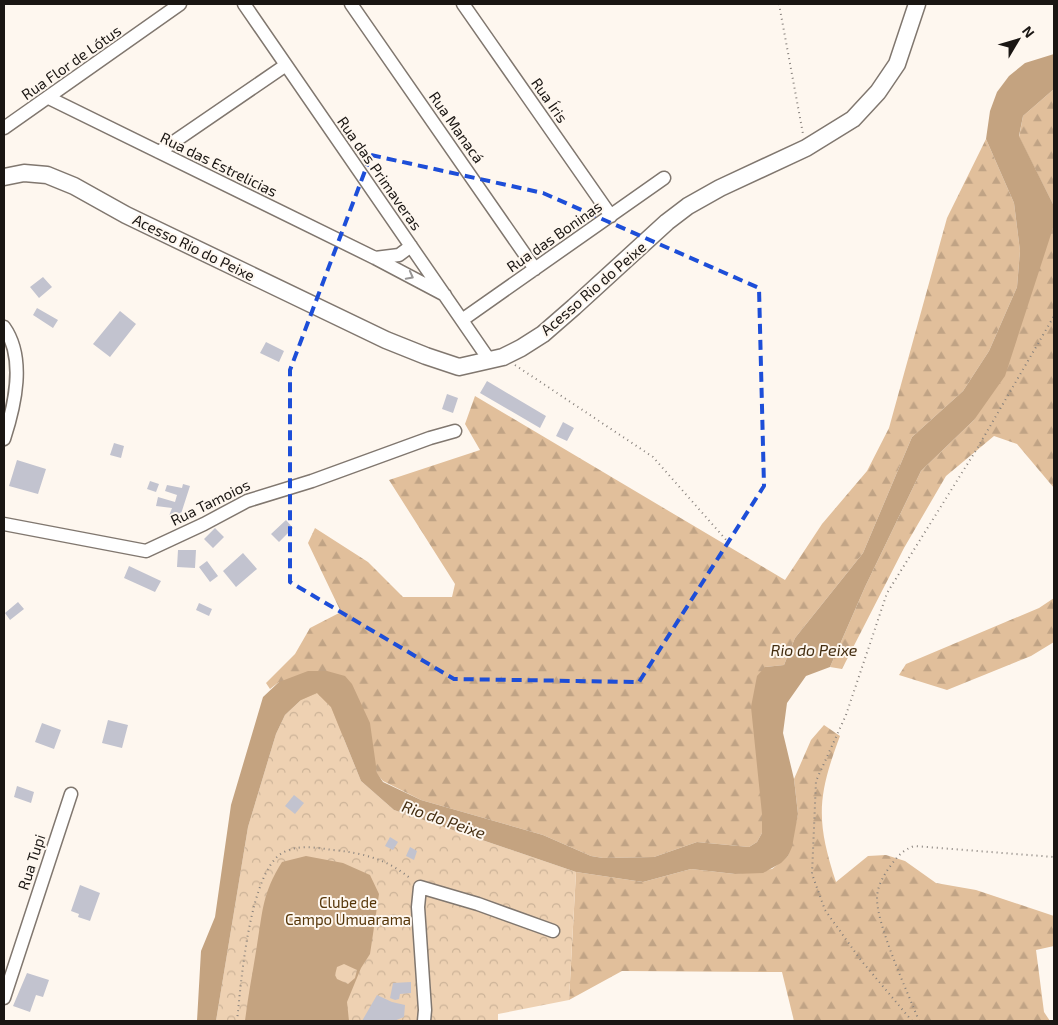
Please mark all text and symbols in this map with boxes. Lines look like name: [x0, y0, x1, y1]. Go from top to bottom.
north arrow: [993, 15, 1043, 65]
street label: Rua Flor de Lótus: [18, 21, 124, 103]
text: N: [1019, 22, 1038, 41]
street label: Rua Íris: [528, 74, 572, 126]
street label: Rua Manacá: [426, 88, 488, 166]
street label: Rua das Primaveras: [334, 113, 426, 233]
street label: Rua das Estrelicias: [158, 128, 280, 200]
street label: Rua das Boninas: [503, 196, 605, 276]
street label: Acesso Rio do Peixe: [130, 210, 258, 284]
street label: Acesso Rio do Peixe: [537, 237, 649, 339]
one-way arrow: [405, 270, 414, 280]
street label: Rua Tamoios: [167, 475, 253, 529]
water label: Rio do Peixe: [771, 640, 858, 659]
water label: Rio do Peixe: [400, 796, 489, 842]
street label: Rua Tupi: [14, 832, 48, 892]
park label: Clube de Campo Umuarama: [285, 893, 411, 928]

